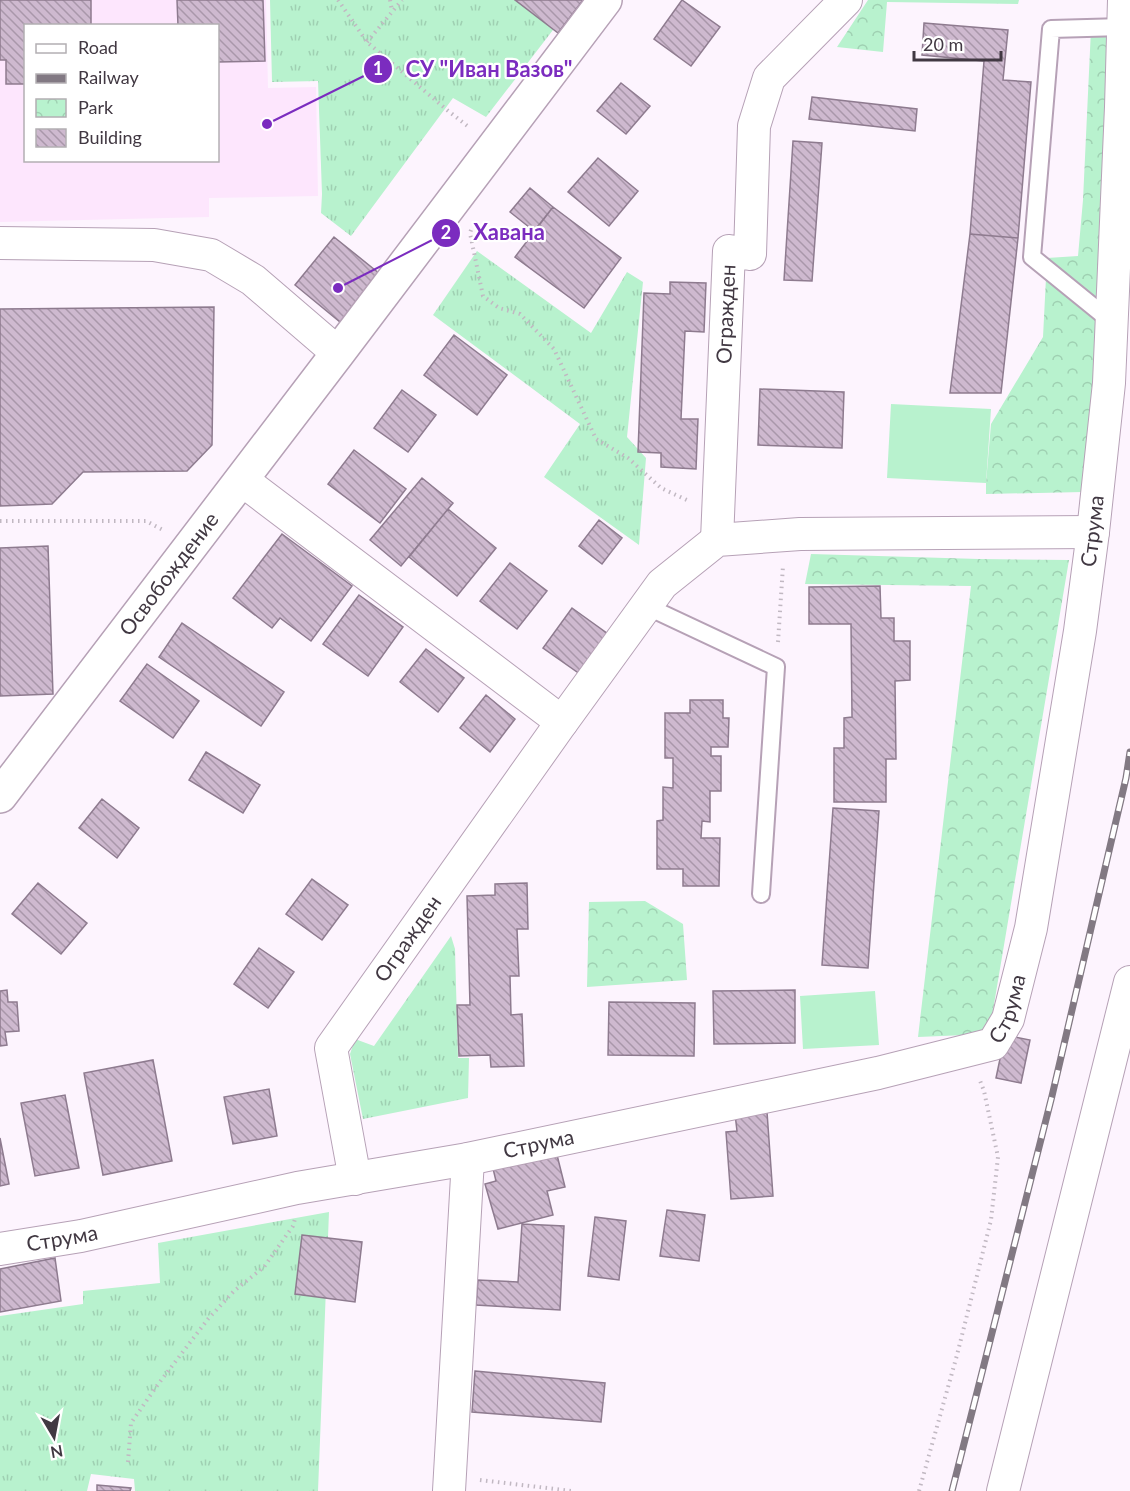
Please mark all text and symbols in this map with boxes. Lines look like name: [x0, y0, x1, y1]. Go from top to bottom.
legend: [24, 24, 219, 162]
scale bar: [914, 24, 1001, 62]
text: 20 m: [923, 33, 963, 55]
text: Road: [78, 36, 118, 58]
callout: СУ "Иван Вазов": [363, 49, 584, 89]
text: СУ "Иван Вазов": [405, 55, 573, 82]
text: 1: [373, 57, 383, 79]
text: Railway: [78, 66, 139, 88]
text: Park: [78, 96, 114, 118]
text: Building: [78, 126, 142, 148]
callout: Хавана: [431, 213, 557, 253]
text: Хавана: [473, 218, 545, 245]
text: 2: [441, 221, 451, 243]
street label: Огражден: [710, 264, 739, 365]
street label: Струма: [1075, 494, 1108, 568]
street label: Освобождение: [113, 507, 223, 640]
street label: Огражден: [368, 890, 446, 986]
street label: Струма: [982, 971, 1030, 1047]
street label: Струма: [501, 1123, 576, 1162]
street label: Струма: [25, 1219, 100, 1256]
north arrow: [24, 1407, 84, 1467]
text: N: [49, 1442, 64, 1463]

